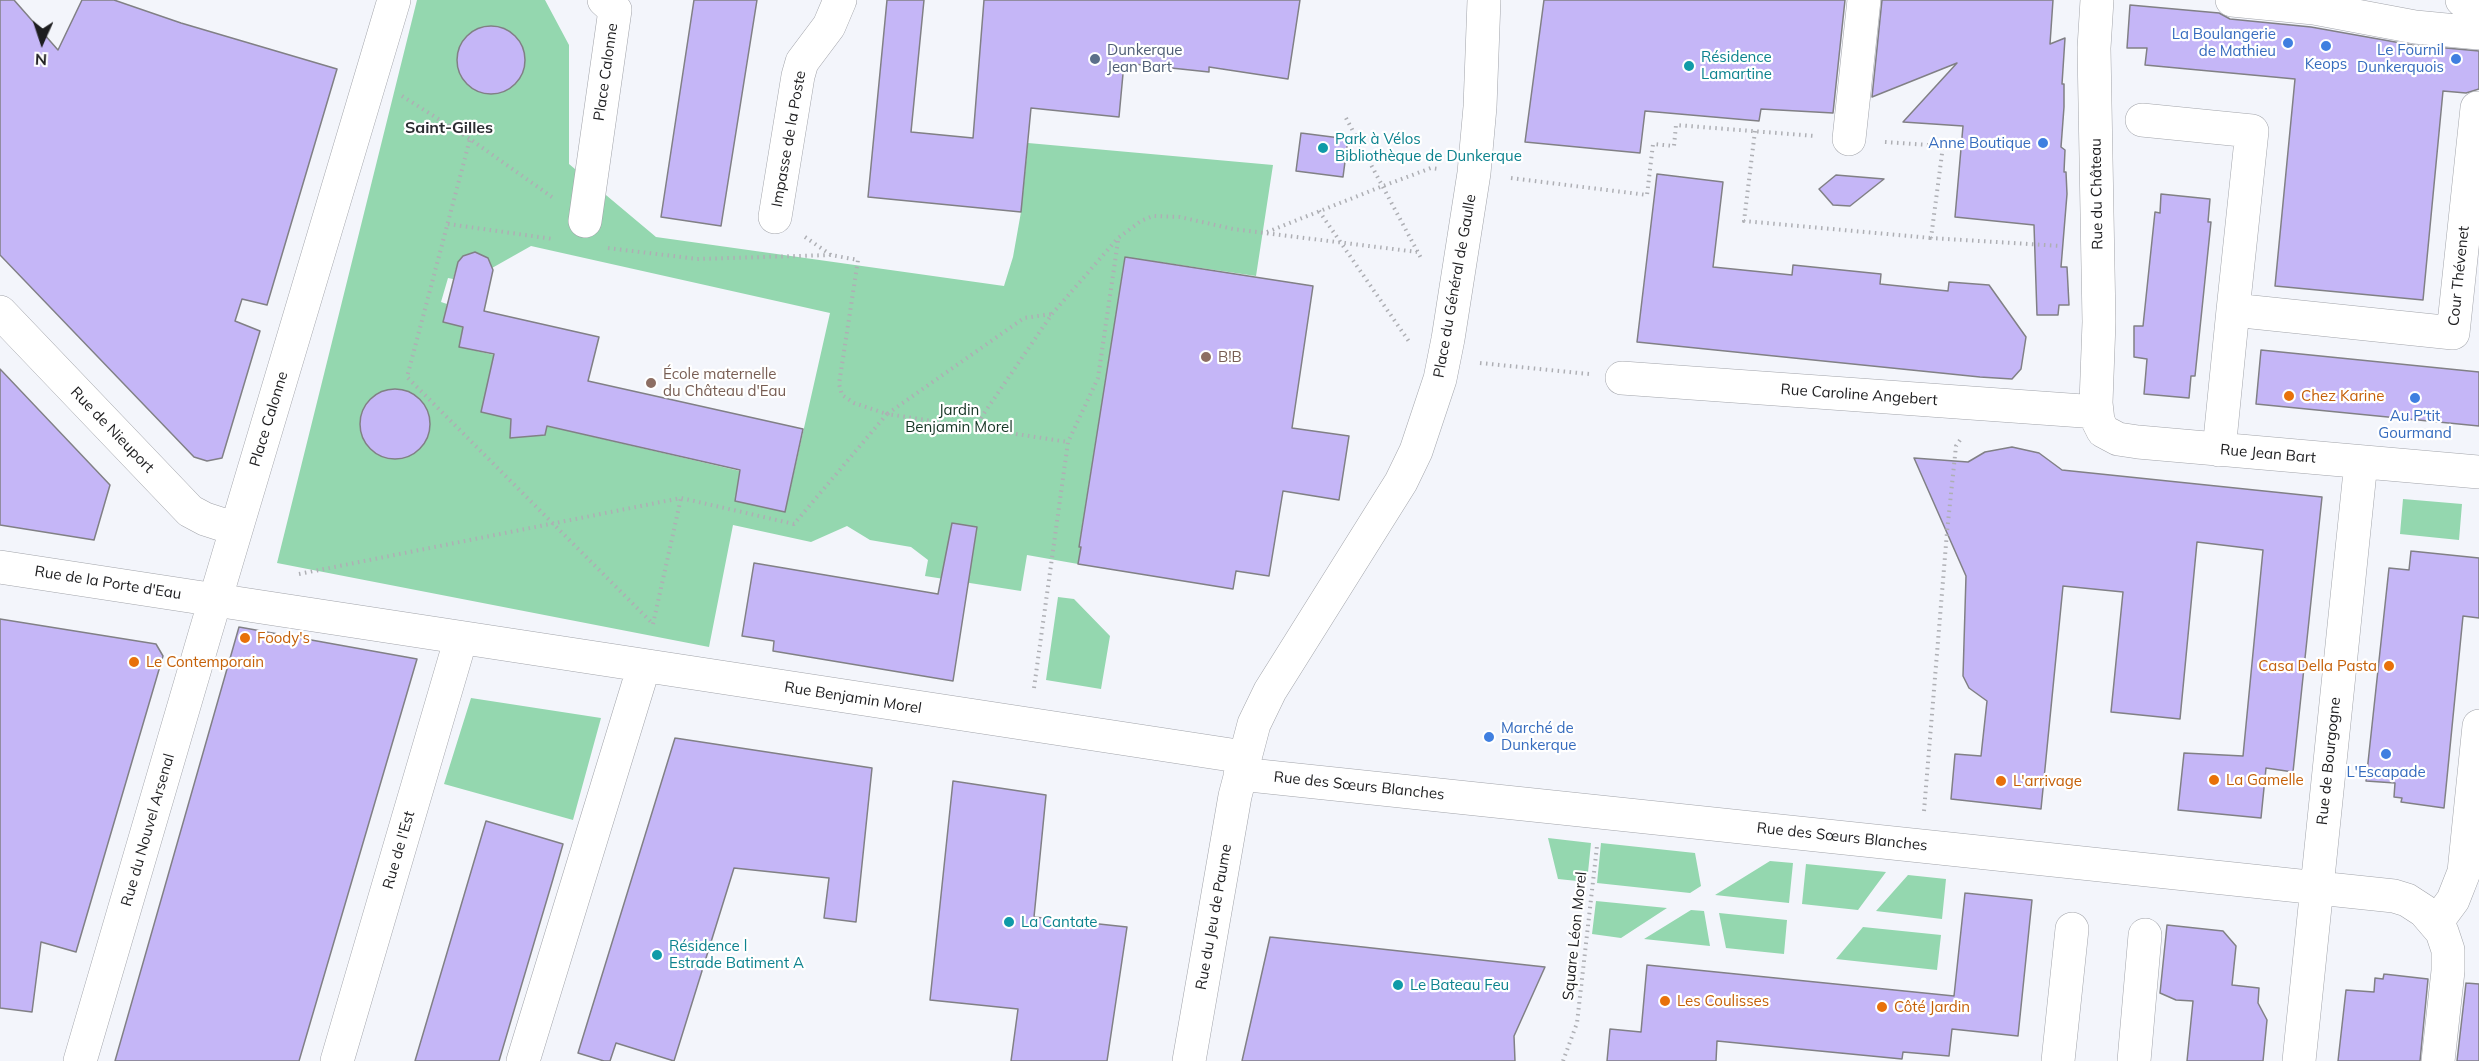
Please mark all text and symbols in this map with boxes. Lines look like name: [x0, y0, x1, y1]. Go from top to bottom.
north arrow: [12, 12, 72, 72]
street label: Place Calonne: [590, 22, 622, 122]
place label: La Boulangerie de Mathieu: [2172, 25, 2276, 60]
marker: La Boulangerie de Mathieu: [2281, 36, 2295, 50]
marker: Keops: [2319, 39, 2333, 53]
place label: Dunkerque Jean Bart: [1107, 41, 1183, 76]
place label: Le Fournil Dunkerquois: [2357, 41, 2444, 76]
place label: Résidence Lamartine: [1701, 48, 1772, 83]
text: N: [34, 50, 48, 70]
marker: Dunkerque Jean Bart: [1088, 52, 1102, 66]
marker: Le Fournil Dunkerquois: [2449, 52, 2463, 66]
place label: Keops: [2305, 55, 2347, 73]
marker: Résidence Lamartine: [1682, 59, 1696, 73]
street label: Impasse de la Poste: [768, 69, 810, 209]
district label: Saint-Gilles: [405, 118, 493, 138]
place label: Park à Vélos Bibliothèque de Dunkerque: [1335, 130, 1522, 165]
place label: Anne Boutique: [1928, 134, 2031, 152]
marker: Anne Boutique: [2036, 136, 2050, 150]
street label: Rue du Château: [2087, 138, 2107, 250]
marker: Park à Vélos Bibliothèque de Dunkerque: [1316, 141, 1330, 155]
street label: Place du Général de Gaulle: [1430, 193, 1480, 379]
street label: Cour Thévenet: [2445, 225, 2473, 327]
place label: B!B: [1218, 348, 1242, 366]
marker: B!B: [1199, 350, 1213, 364]
place label: École maternelle du Château d'Eau: [663, 365, 786, 400]
street label: Place Calonne: [246, 369, 292, 469]
marker: École maternelle du Château d'Eau: [644, 376, 658, 390]
street label: Rue Caroline Angebert: [1780, 381, 1938, 409]
street label: Rue de Nieuport: [66, 383, 158, 477]
place label: Chez Karine: [2301, 387, 2384, 405]
marker: Chez Karine: [2282, 389, 2296, 403]
marker: Au P'tit Gourmand: [2408, 391, 2422, 405]
park label: Jardin Benjamin Morel: [905, 401, 1013, 436]
place label: Au P'tit Gourmand: [2378, 407, 2452, 442]
street label: Rue Jean Bart: [2219, 441, 2317, 467]
street label: Rue de la Porte d'Eau: [33, 563, 183, 603]
place label: Foody's: [257, 629, 310, 647]
marker: Foody's: [238, 631, 252, 645]
place label: Le Contemporain: [146, 653, 264, 671]
marker: Le Contemporain: [127, 655, 141, 669]
place label: Casa Della Pasta: [2258, 657, 2377, 675]
marker: Casa Della Pasta: [2382, 659, 2396, 673]
street label: Rue Benjamin Morel: [783, 678, 923, 718]
street label: Rue de Bourgogne: [2313, 696, 2345, 826]
place label: Marché de Dunkerque: [1501, 719, 1577, 754]
marker: Marché de Dunkerque: [1482, 730, 1496, 744]
marker: L'Escapade: [2379, 747, 2393, 761]
street label: Rue du Nouvel Arsenal: [118, 752, 178, 908]
place label: L'Escapade: [2346, 763, 2426, 781]
street label: Rue des Sœurs Blanches: [1273, 768, 1445, 804]
place label: La Gamelle: [2226, 771, 2304, 789]
place label: L'arrivage: [2013, 772, 2082, 790]
marker: La Gamelle: [2207, 773, 2221, 787]
marker: L'arrivage: [1994, 774, 2008, 788]
street label: Rue de l'Est: [379, 809, 419, 891]
street label: Rue des Sœurs Blanches: [1756, 819, 1928, 855]
street label: Rue du Jeu de Paume: [1192, 843, 1236, 991]
street label: Square Léon Morel: [1559, 871, 1591, 1001]
place label: La Cantate: [1021, 913, 1097, 931]
marker: La Cantate: [1002, 915, 1016, 929]
place label: Résidence l Estrade Batiment A: [669, 937, 804, 972]
marker: Résidence l Estrade Batiment A: [650, 948, 664, 962]
place label: Le Bateau Feu: [1410, 976, 1509, 994]
marker: Le Bateau Feu: [1391, 978, 1405, 992]
place label: Les Coulisses: [1677, 992, 1769, 1010]
marker: Les Coulisses: [1658, 994, 1672, 1008]
place label: Côté Jardin: [1894, 998, 1970, 1016]
marker: Côté Jardin: [1875, 1000, 1889, 1014]

